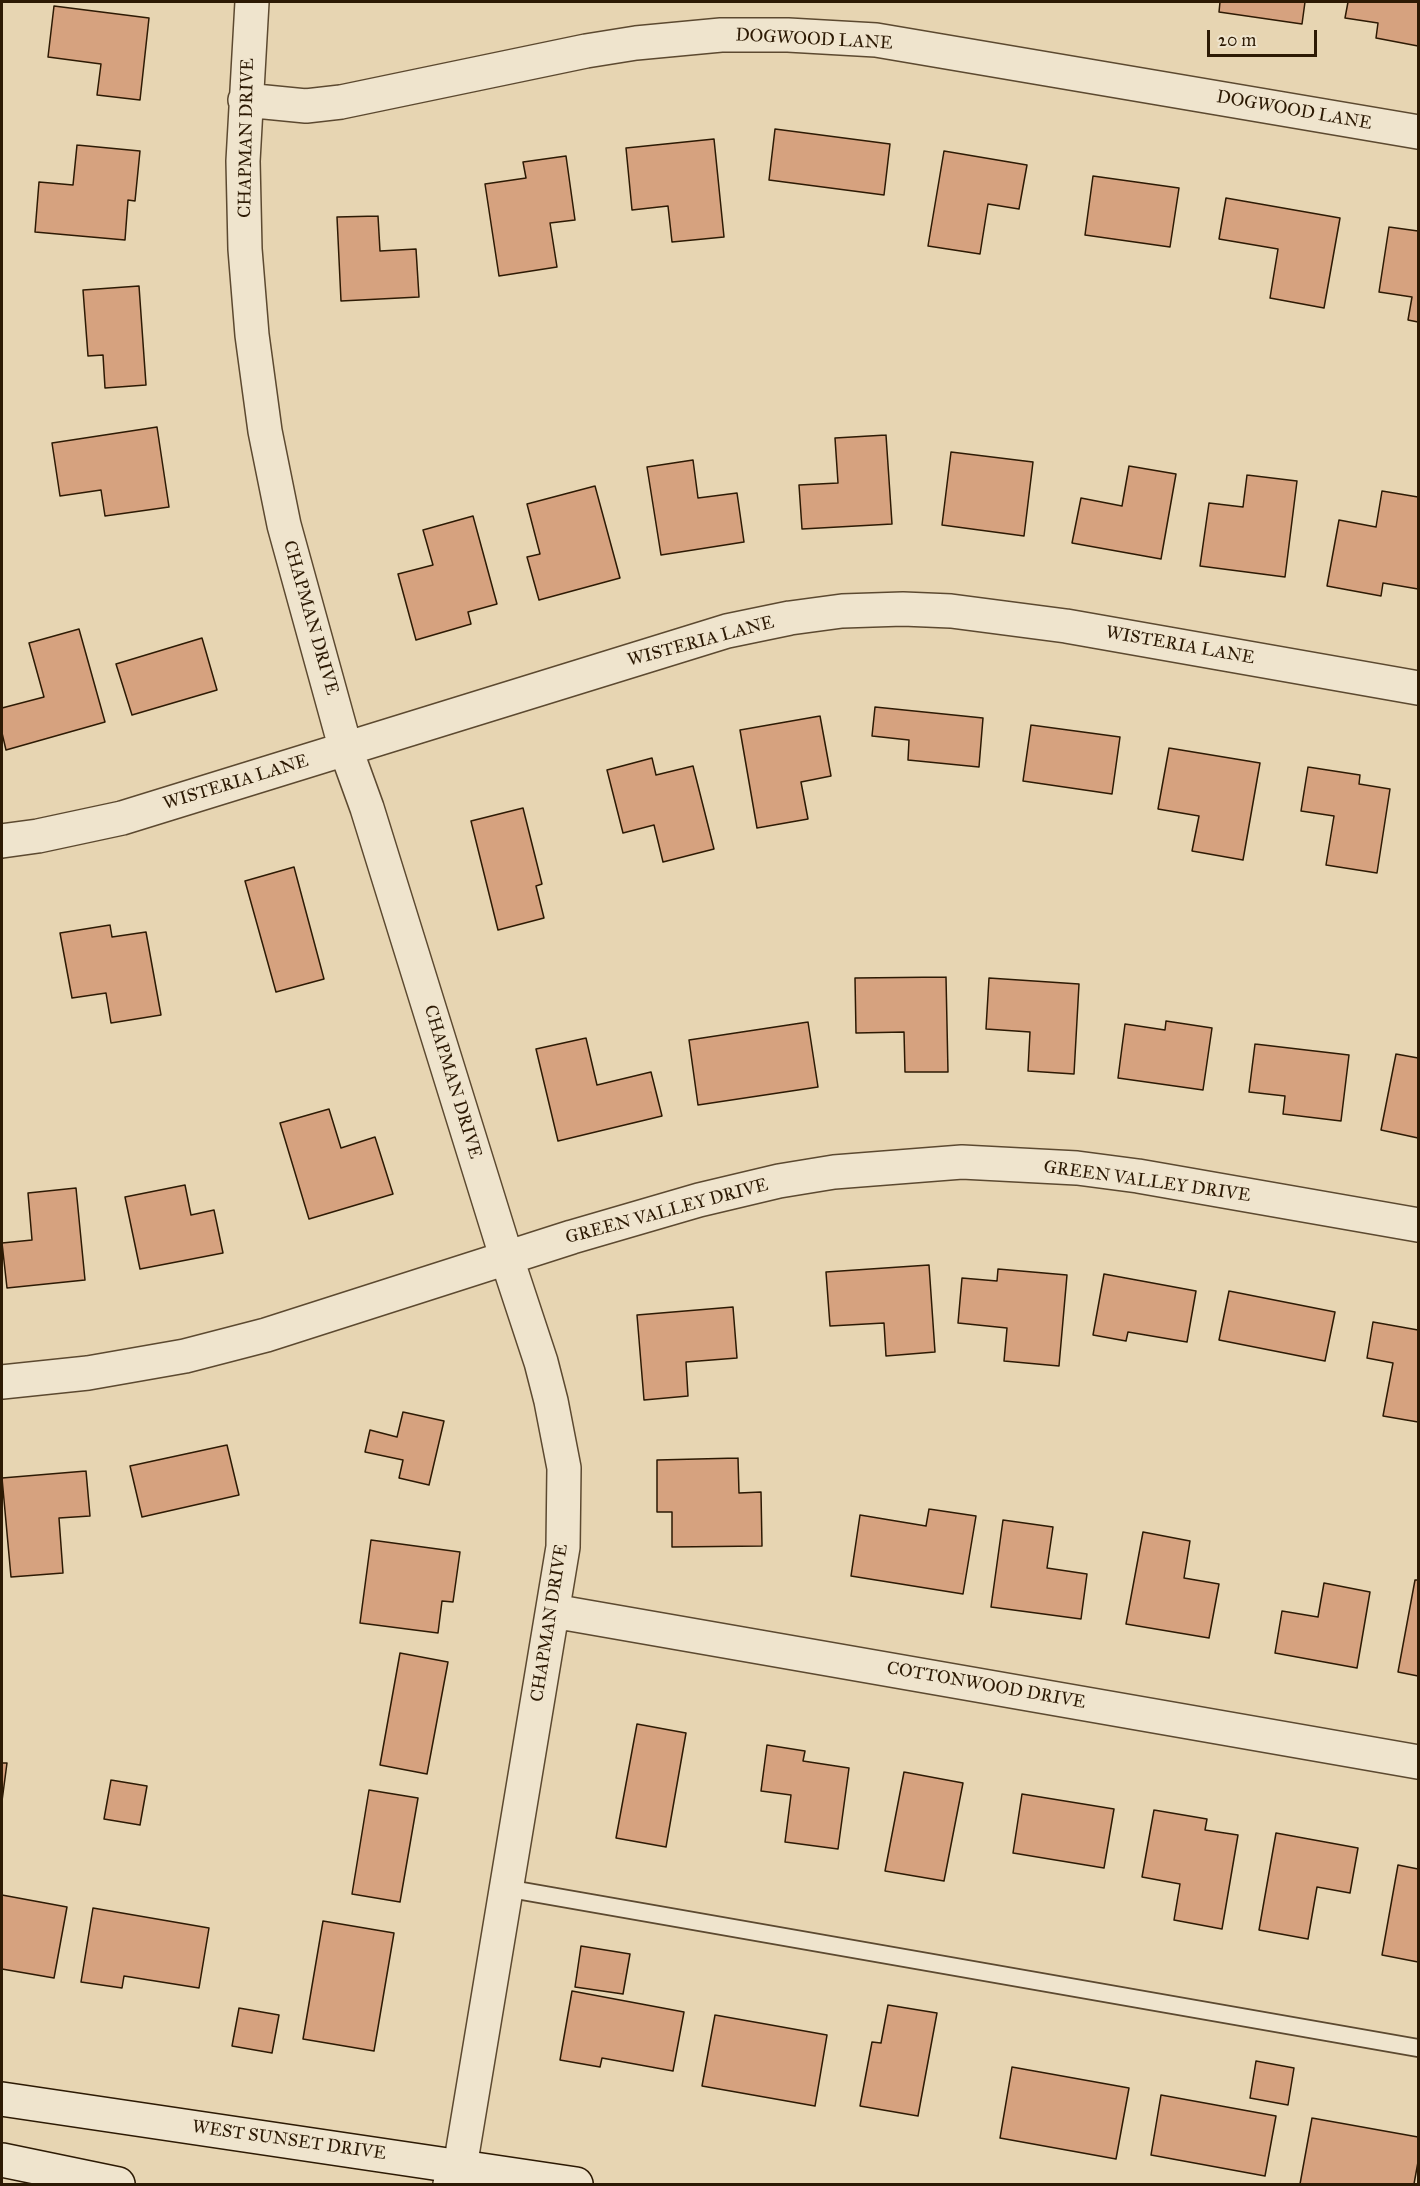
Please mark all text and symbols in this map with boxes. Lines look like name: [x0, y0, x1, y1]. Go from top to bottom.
scale bar: [1210, 18, 1320, 56]
street label: DOGWOOD LANE: [735, 25, 893, 55]
text: 20 m: [1218, 29, 1256, 51]
street label: CHAPMAN DRIVE: [235, 58, 259, 218]
street label: DOGWOOD LANE: [1215, 87, 1373, 135]
street label: CHAPMAN DRIVE: [278, 538, 342, 698]
street label: WISTERIA LANE: [625, 612, 777, 672]
street label: WISTERIA LANE: [1104, 622, 1256, 670]
street label: WISTERIA LANE: [161, 751, 311, 815]
street label: CHAPMAN DRIVE: [418, 1002, 486, 1162]
street label: GREEN VALLEY DRIVE: [1042, 1157, 1252, 1207]
street label: GREEN VALLEY DRIVE: [563, 1175, 771, 1249]
street label: CHAPMAN DRIVE: [527, 1542, 573, 1704]
street label: COTTONWOOD DRIVE: [885, 1658, 1087, 1714]
street label: WEST SUNSET DRIVE: [191, 2117, 387, 2165]

